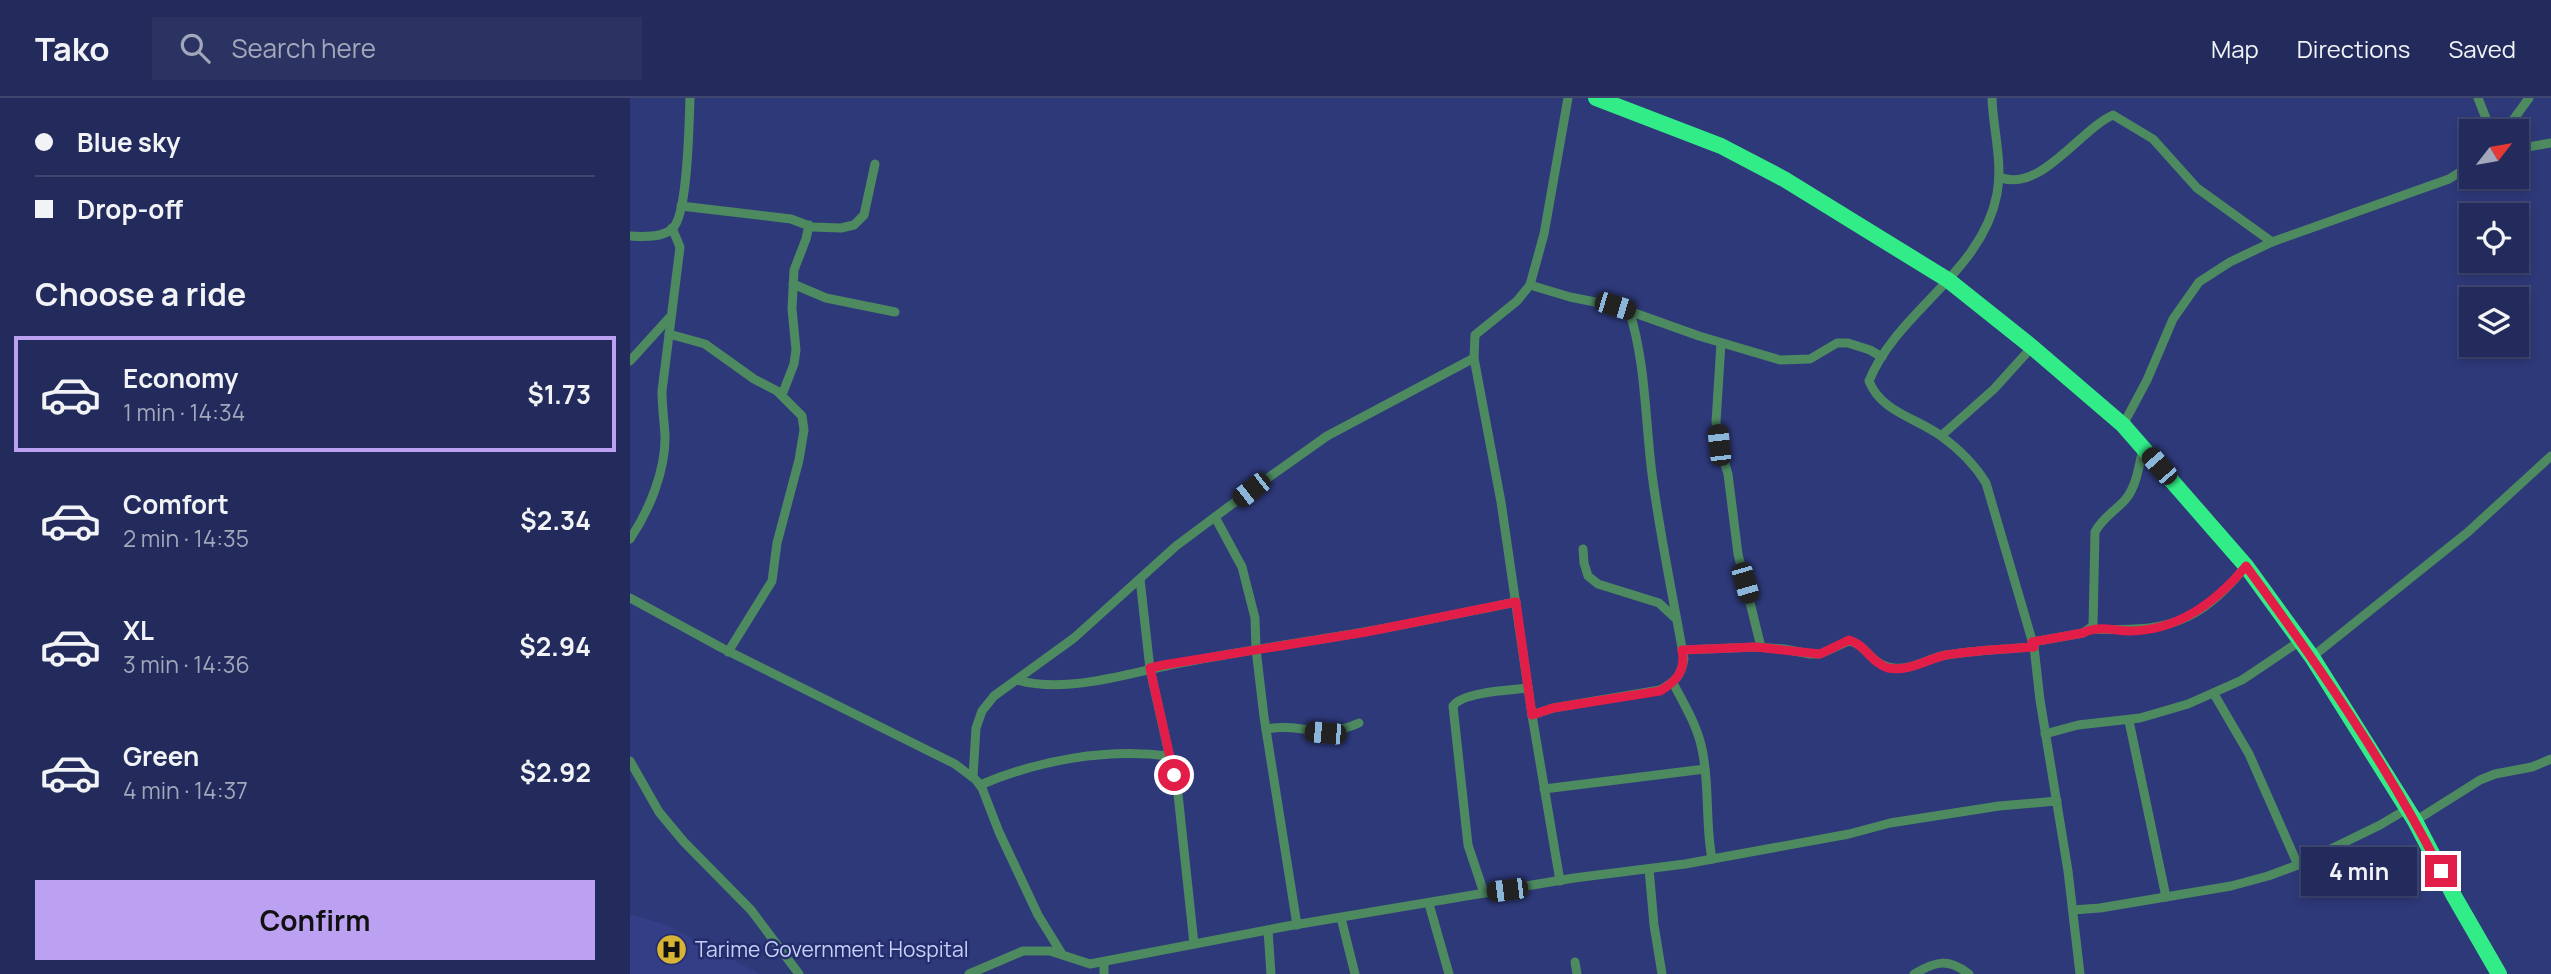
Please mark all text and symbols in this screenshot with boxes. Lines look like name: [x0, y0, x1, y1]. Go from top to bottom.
search box: [152, 17, 642, 80]
text: Tako: [35, 26, 110, 71]
icon: search: [176, 29, 214, 67]
text: Search here: [232, 30, 376, 66]
text: Map: [2211, 32, 2259, 65]
text: Directions: [2297, 32, 2410, 65]
text: Saved: [2448, 32, 2516, 65]
north arrow: [2459, 119, 2529, 189]
map controls: [2459, 119, 2529, 357]
text: Blue sky: [77, 124, 180, 160]
text: Drop-off: [77, 191, 183, 227]
button: locate: [2459, 203, 2529, 273]
text: Choose a ride: [35, 272, 246, 316]
button: layers: [2459, 287, 2529, 357]
car: [1592, 290, 1639, 322]
text: Economy: [123, 360, 238, 396]
icon: car: [39, 363, 102, 426]
text: $1.73: [527, 376, 591, 412]
text: 1 min · 14:34: [123, 396, 245, 428]
car: [1707, 423, 1732, 467]
car: [2138, 443, 2181, 489]
car: [1228, 469, 1275, 511]
text: Comfort: [123, 486, 229, 522]
icon: car: [39, 489, 102, 552]
text: $2.34: [520, 502, 591, 538]
text: 2 min · 14:35: [123, 522, 249, 554]
car: [1730, 560, 1761, 606]
text: XL: [123, 612, 154, 648]
icon: car: [39, 615, 102, 678]
text: $2.94: [519, 628, 591, 664]
text: 3 min · 14:36: [123, 648, 250, 680]
car: [1304, 721, 1347, 745]
text: Green: [123, 738, 199, 774]
icon: car: [39, 741, 102, 804]
text: $2.92: [520, 754, 591, 790]
route start: [1158, 759, 1190, 791]
text: 4 min · 14:37: [123, 774, 248, 806]
callout: 4 min: [2301, 846, 2416, 896]
text: 4 min: [2329, 855, 2389, 887]
route end: [2425, 855, 2457, 887]
car: [1485, 877, 1530, 903]
button: Confirm: [35, 880, 595, 960]
hospital icon: Tarime Government Hospital: [655, 933, 689, 967]
place label: Tarime Government Hospital: [695, 935, 969, 963]

